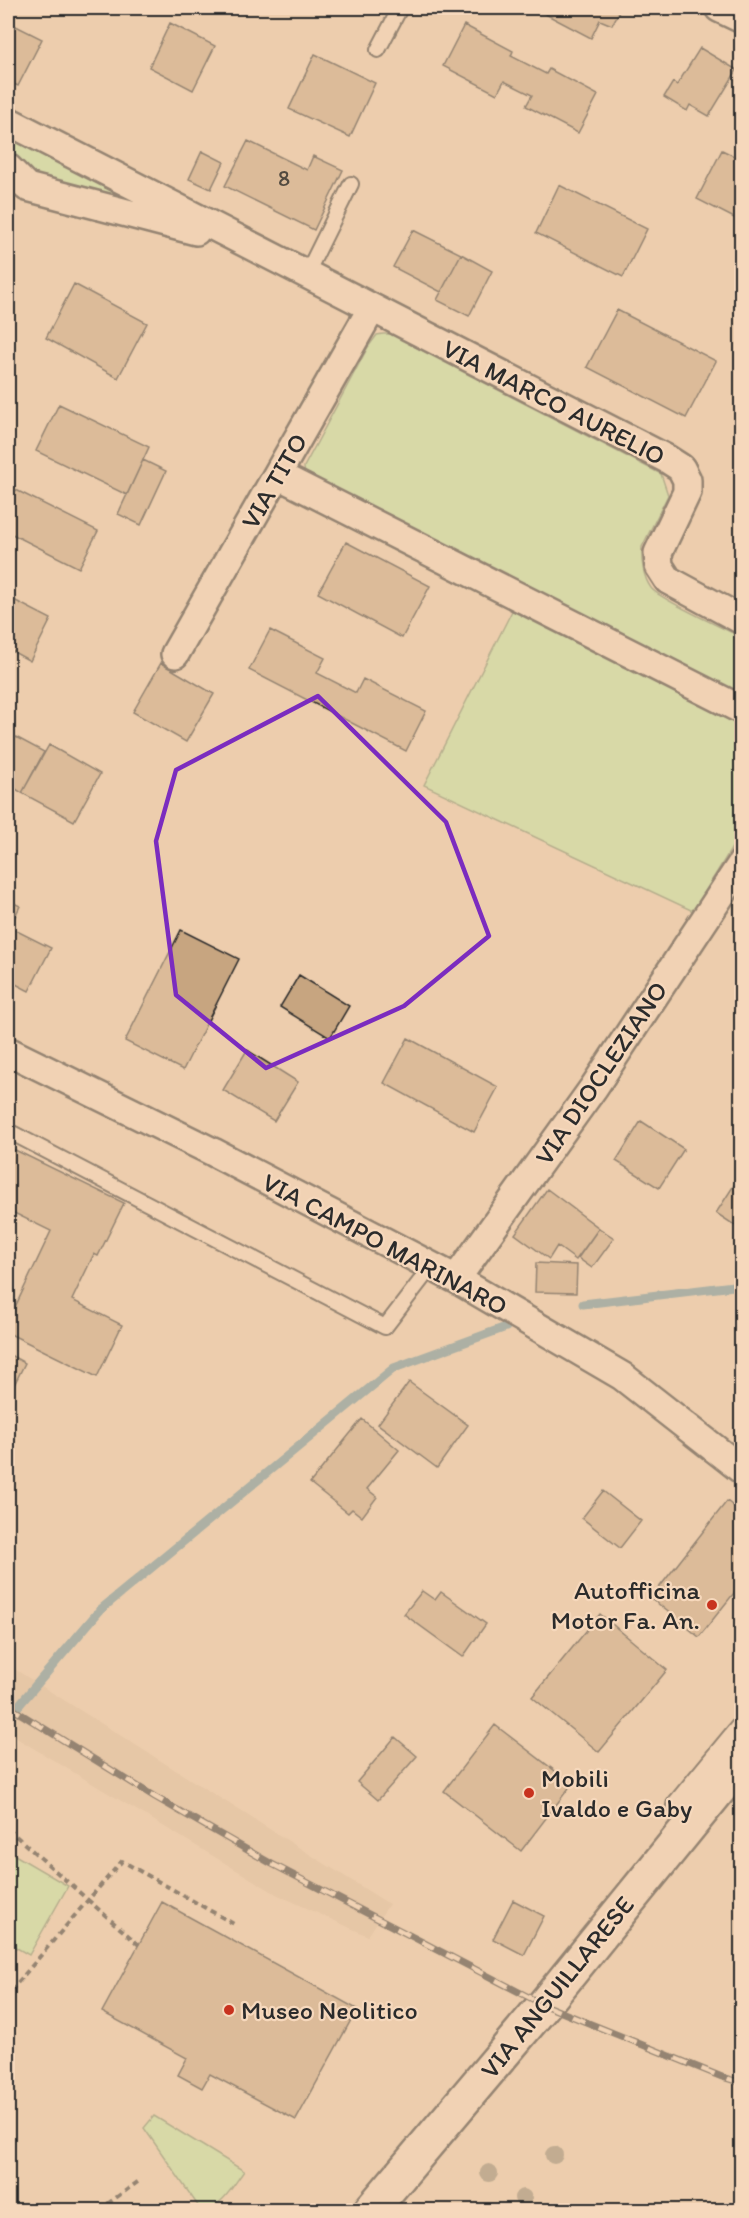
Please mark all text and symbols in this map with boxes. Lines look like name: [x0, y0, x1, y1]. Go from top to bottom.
house number: 8: [278, 165, 290, 192]
street label: VIA MARCO AURELIO: [437, 332, 671, 472]
street label: VIA TITO: [234, 427, 314, 535]
street label: VIA DIOCLEZIANO: [528, 975, 674, 1171]
street label: VIA CAMPO MARINARO: [257, 1166, 513, 1322]
place label: Autofficina Motor Fa. An.: [551, 1574, 700, 1636]
marker: Autofficina Motor Fa. An.: [705, 1598, 719, 1612]
place label: Mobili Ivaldo e Gaby: [541, 1762, 692, 1824]
marker: Mobili Ivaldo e Gaby: [522, 1786, 536, 1800]
street label: VIA ANGUILLARESE: [473, 1889, 641, 2085]
place label: Museo Neolitico: [241, 1994, 418, 2026]
marker: Museo Neolitico: [222, 2003, 236, 2017]

